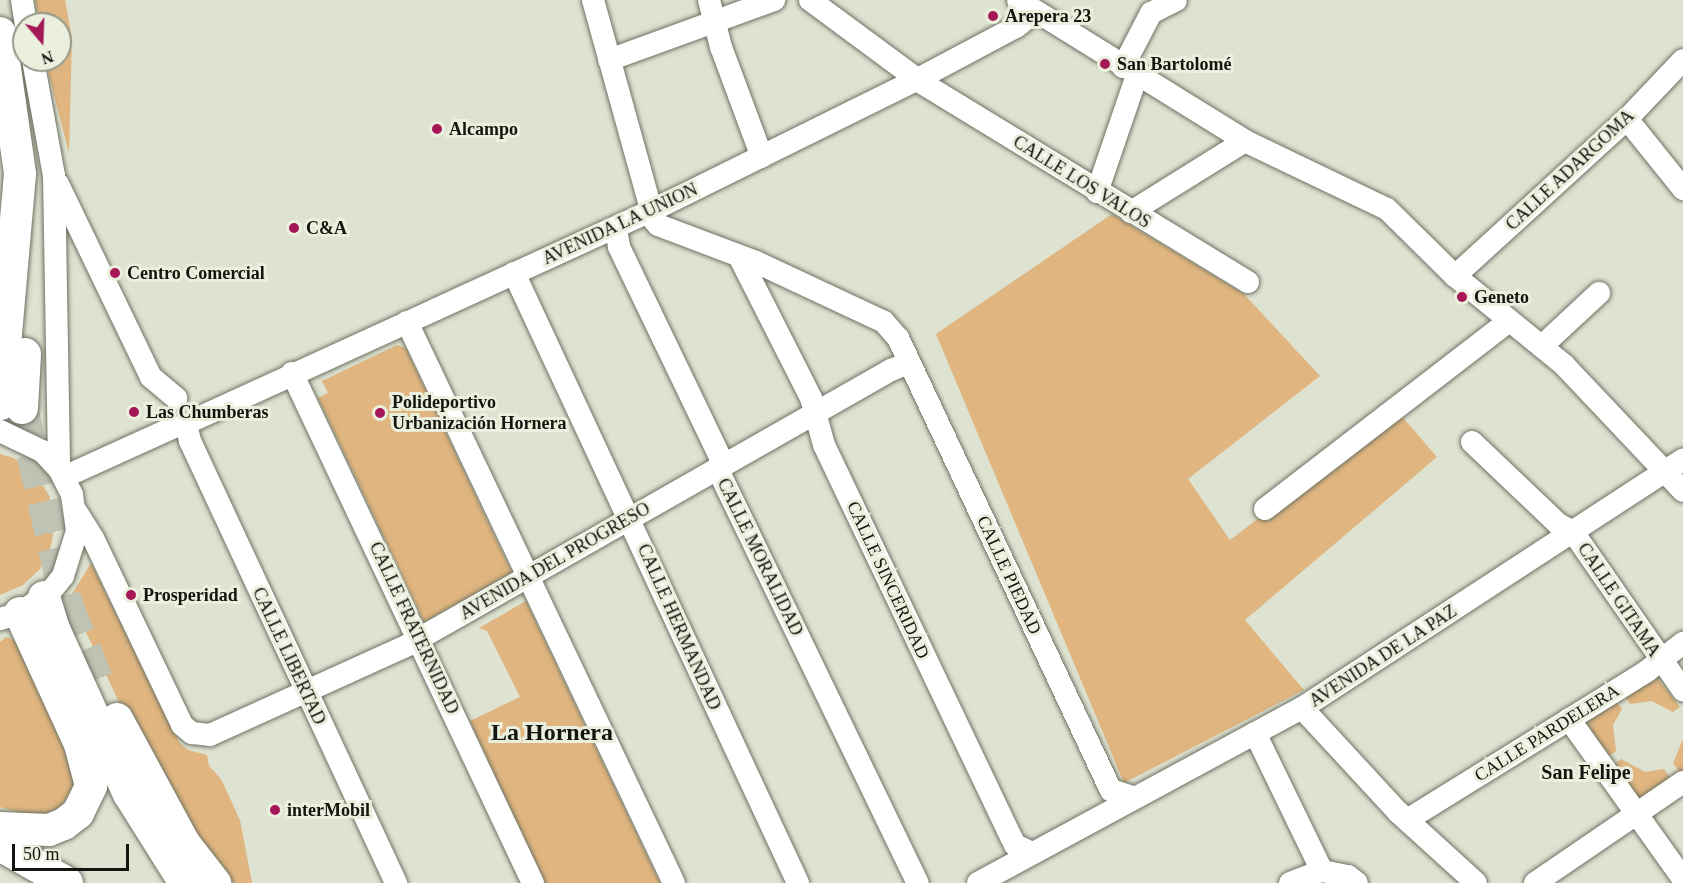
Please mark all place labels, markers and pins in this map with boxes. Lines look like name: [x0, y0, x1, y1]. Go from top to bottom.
place label: Arepera 23: [1005, 5, 1091, 27]
marker: Arepera 23: [986, 9, 1000, 23]
place label: San Bartolomé: [1117, 53, 1231, 75]
marker: San Bartolomé: [1098, 57, 1112, 71]
place label: Alcampo: [449, 118, 518, 140]
marker: Alcampo: [430, 122, 444, 136]
place label: C&A: [306, 217, 347, 239]
marker: C&A: [287, 221, 301, 235]
place label: Centro Comercial: [127, 262, 265, 284]
marker: Centro Comercial: [108, 266, 122, 280]
place label: Geneto: [1474, 286, 1529, 308]
marker: Geneto: [1455, 290, 1469, 304]
place label: Polideportivo Urbanización Hornera: [392, 392, 566, 434]
place label: Las Chumberas: [146, 401, 269, 423]
marker: Las Chumberas: [127, 405, 141, 419]
marker: Polideportivo Urbanización Hornera: [373, 406, 387, 420]
place label: Prosperidad: [143, 584, 238, 606]
marker: Prosperidad: [124, 588, 138, 602]
place label: interMobil: [287, 799, 370, 821]
marker: interMobil: [268, 803, 282, 817]

